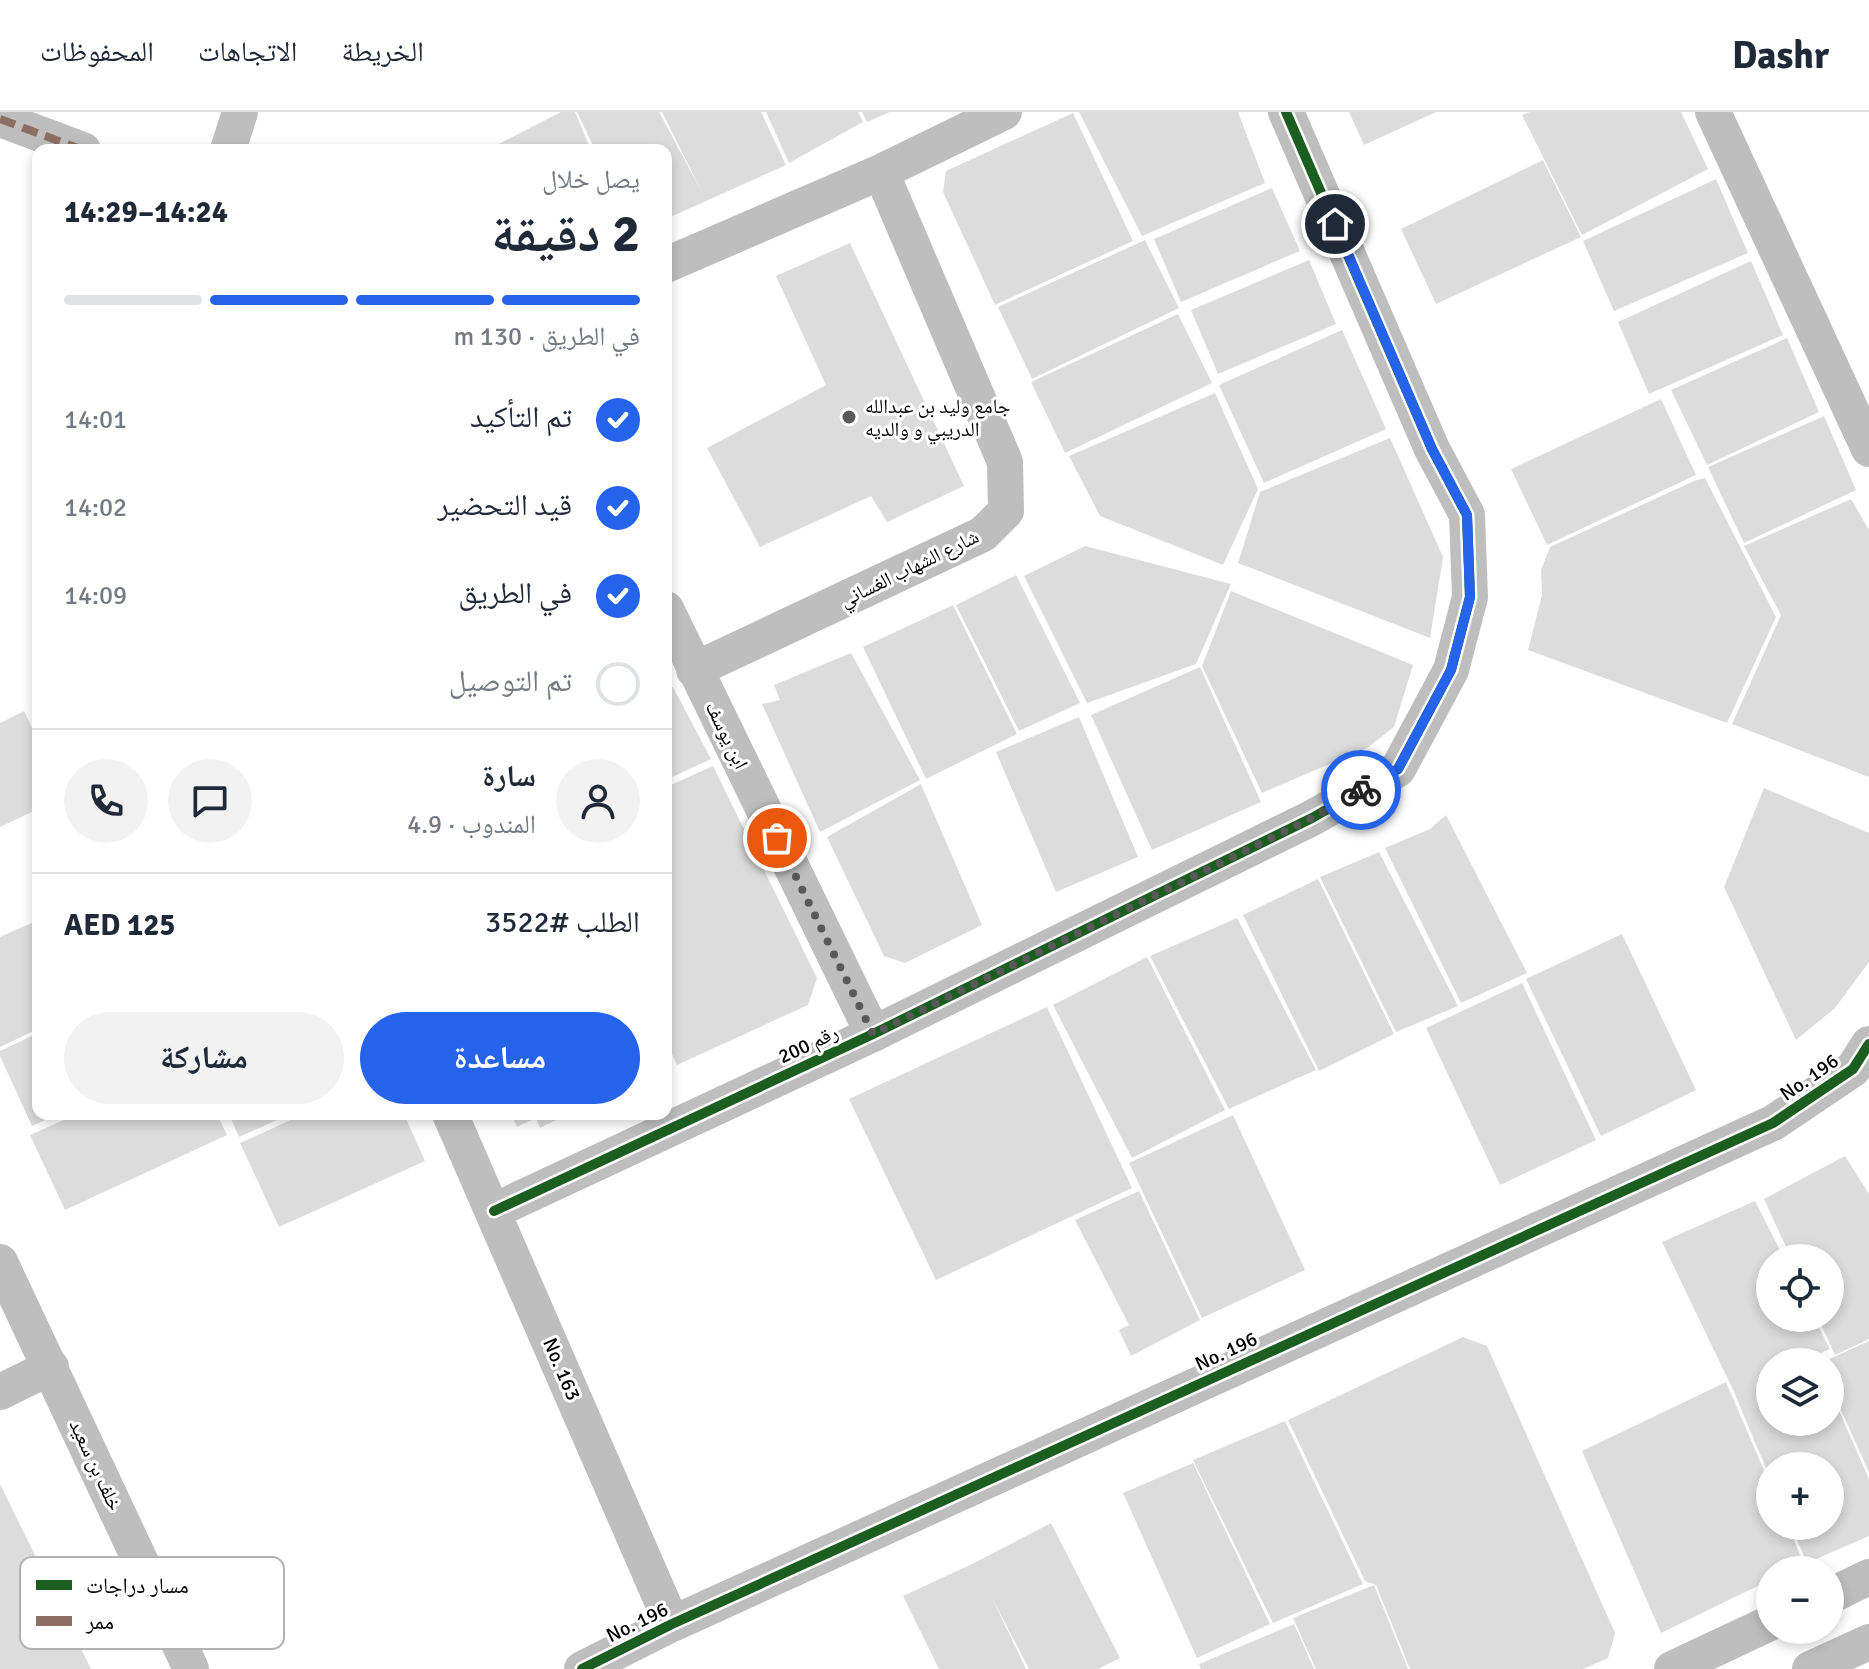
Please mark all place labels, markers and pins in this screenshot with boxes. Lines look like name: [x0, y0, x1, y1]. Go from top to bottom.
pin: [1301, 190, 1369, 258]
place label: جامع وليد بن عبدالله الدريبي و والديه: [865, 394, 1011, 445]
marker: جامع وليد بن عبدالله الدريبي و والديه: [840, 408, 858, 426]
pin: [743, 804, 811, 872]

